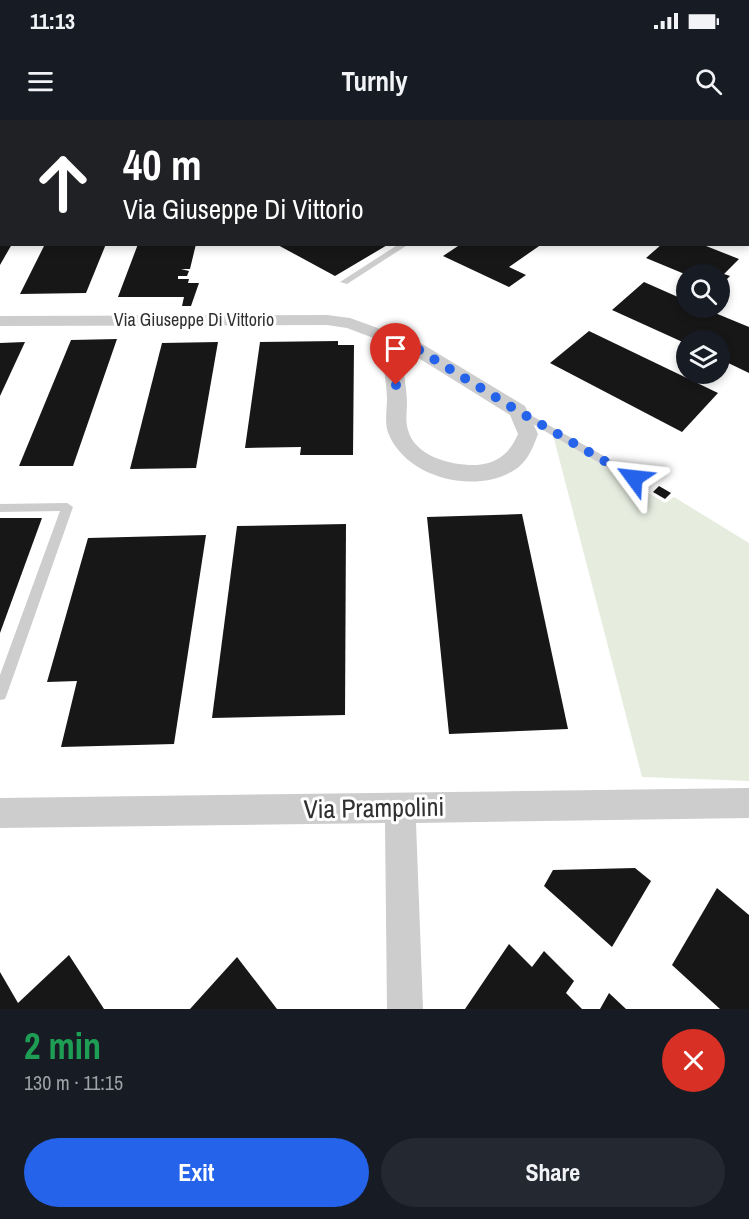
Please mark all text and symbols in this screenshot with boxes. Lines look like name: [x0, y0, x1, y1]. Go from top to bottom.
text: 11:13: [30, 6, 75, 36]
text: Turnly: [341, 63, 408, 99]
icon: menu: [24, 65, 57, 98]
icon: search: [692, 65, 725, 98]
text: 40 m: [123, 137, 202, 193]
icon: ahead: [24, 144, 102, 222]
text: Via Giuseppe Di Vittorio: [123, 191, 364, 227]
map controls: [676, 264, 730, 384]
button: search: [676, 264, 730, 318]
street label: Via Giuseppe Di Vittorio: [114, 307, 274, 332]
pin: [370, 323, 421, 385]
button: layers: [676, 330, 730, 384]
icon: arrive: [379, 332, 412, 365]
position arrow: [602, 446, 666, 510]
street label: Via Prampolini: [303, 789, 445, 826]
text: 2 min: [24, 1022, 101, 1070]
button: close: [662, 1029, 725, 1092]
text: 130 m · 11:15: [24, 1069, 123, 1096]
button: Exit: [24, 1138, 369, 1207]
button: Share: [381, 1138, 725, 1207]

